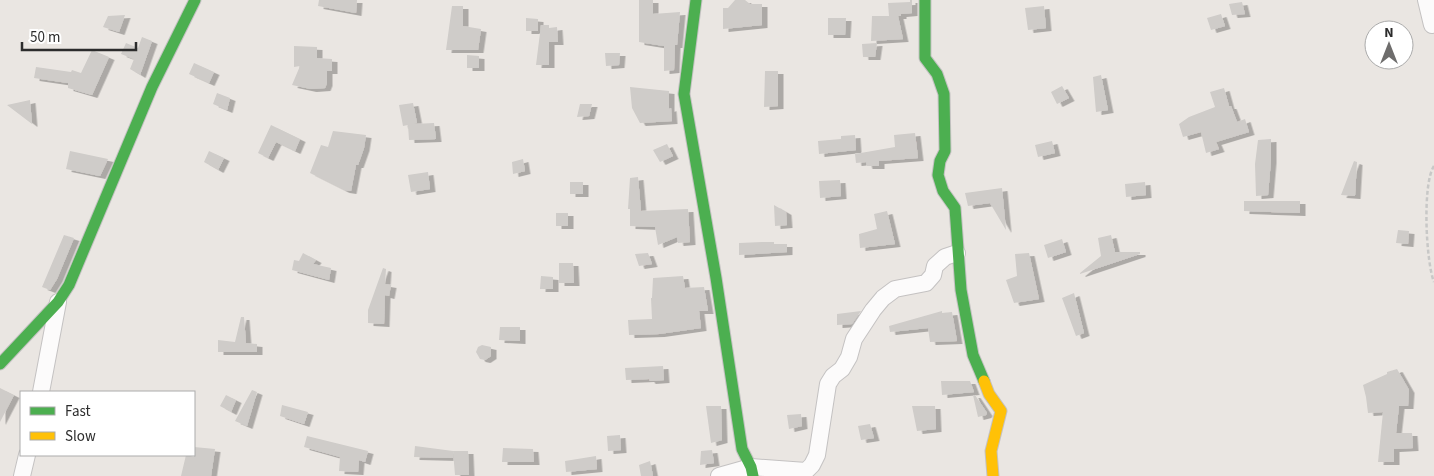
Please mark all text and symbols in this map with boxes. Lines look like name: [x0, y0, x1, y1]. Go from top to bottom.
scale bar: [22, 20, 136, 52]
north arrow: [1364, 20, 1414, 70]
text: N: [1384, 23, 1394, 43]
text: 50 m: [30, 27, 60, 48]
legend: [20, 391, 195, 456]
text: Fast: [65, 401, 91, 422]
text: Slow: [65, 426, 96, 447]

